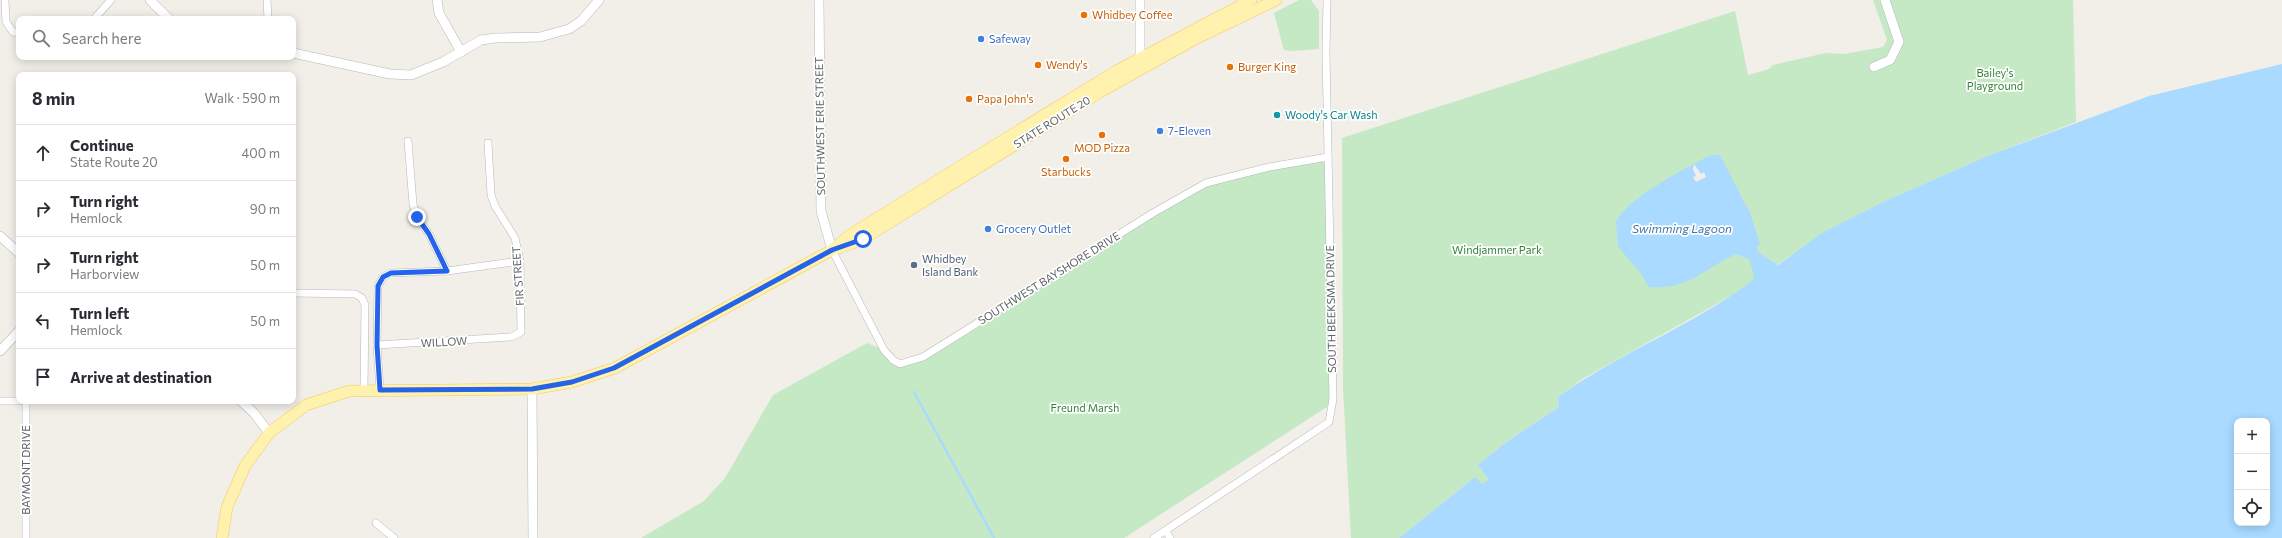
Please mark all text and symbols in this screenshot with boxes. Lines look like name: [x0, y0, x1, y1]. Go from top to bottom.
place label: Whidbey Coffee: [1092, 8, 1173, 21]
marker: Whidbey Coffee: [1079, 10, 1089, 20]
search box: [16, 16, 296, 60]
icon: search: [30, 27, 52, 49]
text: Search here: [62, 29, 141, 47]
place label: Safeway: [989, 32, 1031, 45]
marker: Safeway: [976, 34, 986, 44]
street label: SOUTHWEST ERIE STREET: [812, 57, 827, 195]
place label: Wendy's: [1046, 58, 1088, 71]
marker: Wendy's: [1033, 60, 1043, 70]
place label: Burger King: [1238, 60, 1296, 73]
marker: Burger King: [1225, 62, 1235, 72]
park label: Bailey's Playground: [1967, 66, 2023, 92]
text: 8 min: [32, 88, 75, 109]
text: Walk · 590 m: [205, 90, 280, 106]
place label: Papa John's: [977, 92, 1034, 106]
street label: STATE ROUTE 20: [1011, 93, 1092, 150]
marker: Papa John's: [964, 94, 974, 104]
place label: Woody's Car Wash: [1285, 108, 1377, 121]
marker: Woody's Car Wash: [1272, 110, 1282, 120]
place label: 7-Eleven: [1168, 124, 1211, 137]
marker: 7-Eleven: [1155, 126, 1165, 136]
marker: MOD Pizza: [1097, 130, 1107, 140]
text: Continue: [70, 136, 134, 154]
place label: MOD Pizza: [1074, 141, 1130, 154]
icon: ahead: [32, 142, 54, 164]
text: 400 m: [241, 145, 280, 161]
text: State Route 20: [70, 154, 158, 170]
marker: Starbucks: [1061, 154, 1071, 164]
place label: Starbucks: [1041, 165, 1091, 178]
text: Turn right: [70, 192, 139, 210]
icon: right: [32, 198, 54, 220]
text: 90 m: [250, 201, 280, 217]
route end: [408, 208, 426, 226]
text: Hemlock: [70, 210, 123, 226]
water label: Swimming Lagoon: [1632, 221, 1732, 235]
place label: Grocery Outlet: [996, 222, 1071, 235]
marker: Grocery Outlet: [983, 224, 993, 234]
street label: SOUTHWEST BAYSHORE DRIVE: [975, 228, 1122, 327]
route start: [854, 230, 872, 248]
park label: Windjammer Park: [1452, 243, 1542, 256]
street label: SOUTH BEEKSMA DRIVE: [1323, 245, 1338, 373]
street label: FIR STREET: [509, 246, 526, 306]
text: Turn right: [70, 248, 139, 266]
place label: Whidbey Island Bank: [922, 252, 979, 278]
icon: right: [32, 254, 54, 276]
text: 50 m: [250, 257, 280, 273]
marker: Whidbey Island Bank: [909, 260, 919, 270]
text: Harborview: [70, 266, 140, 282]
text: Turn left: [70, 304, 129, 322]
icon: left: [32, 310, 54, 332]
text: 50 m: [250, 313, 280, 329]
text: Hemlock: [70, 322, 123, 338]
street label: WILLOW: [420, 334, 468, 349]
icon: arrive: [32, 366, 54, 388]
text: Arrive at destination: [70, 368, 212, 386]
park label: Freund Marsh: [1051, 401, 1119, 414]
map controls: [2234, 418, 2270, 526]
button: +: [2234, 418, 2270, 454]
street label: BAYMONT DRIVE: [19, 425, 32, 515]
button: −: [2234, 454, 2270, 490]
button: locate: [2234, 490, 2270, 526]

